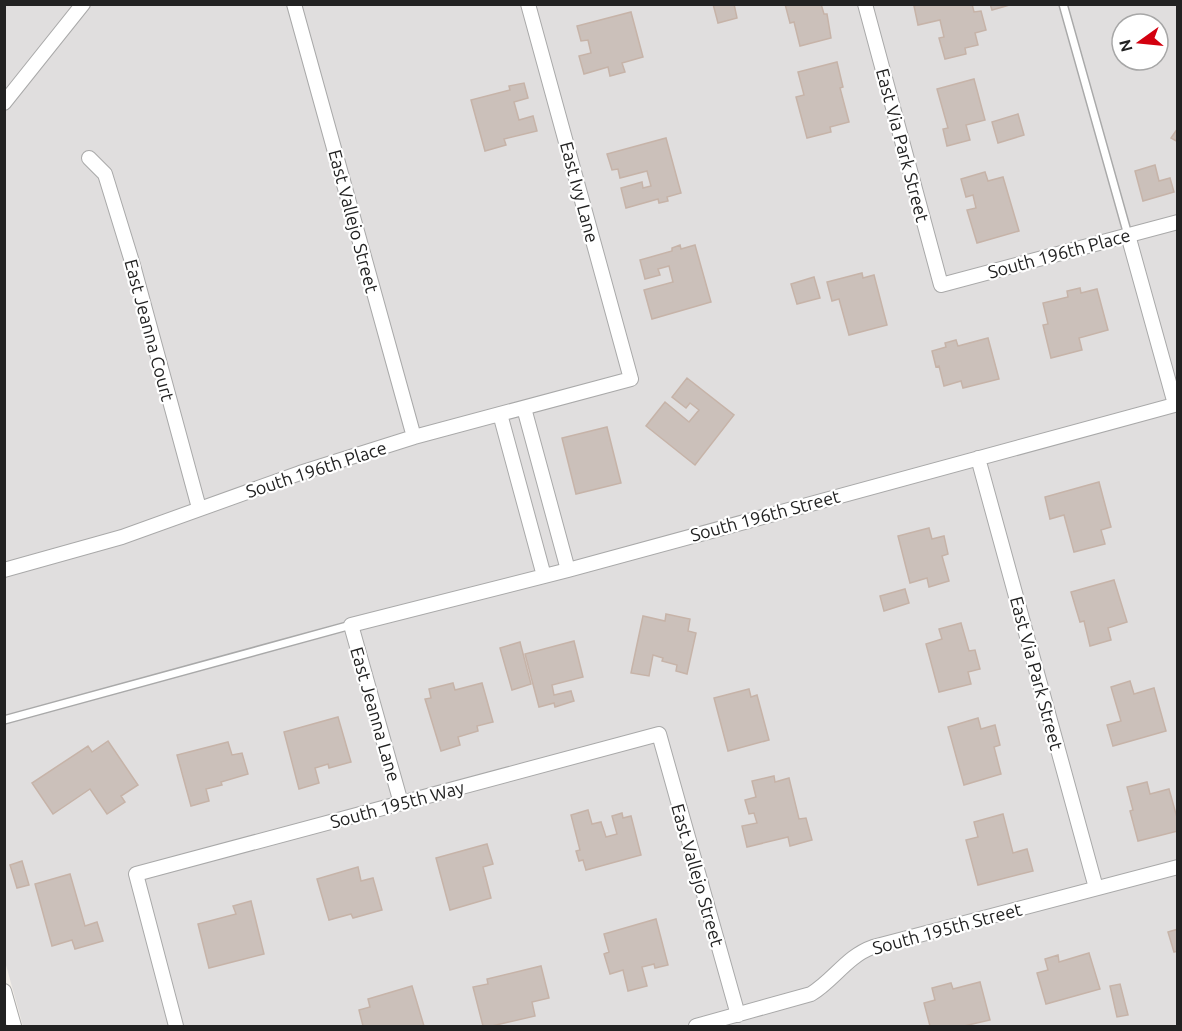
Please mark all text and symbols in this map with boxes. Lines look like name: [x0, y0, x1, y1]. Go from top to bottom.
north arrow: [1110, 12, 1170, 72]
text: N: [1115, 38, 1136, 54]
street label: East Via Park Street: [873, 66, 933, 224]
street label: East Ivy Lane: [557, 139, 603, 245]
street label: East Vallejo Street: [325, 147, 383, 295]
street label: South 196th Place: [986, 224, 1132, 282]
street label: East Jeanna Court: [121, 257, 179, 403]
street label: South 196th Place: [243, 437, 389, 501]
street label: South 196th Street: [688, 485, 842, 545]
street label: East Via Park Street: [1007, 594, 1067, 752]
street label: East Jeanna Lane: [347, 644, 405, 784]
street label: South 195th Way: [328, 776, 466, 831]
street label: East Vallejo Street: [668, 801, 728, 949]
street label: South 195th Street: [870, 898, 1024, 958]

